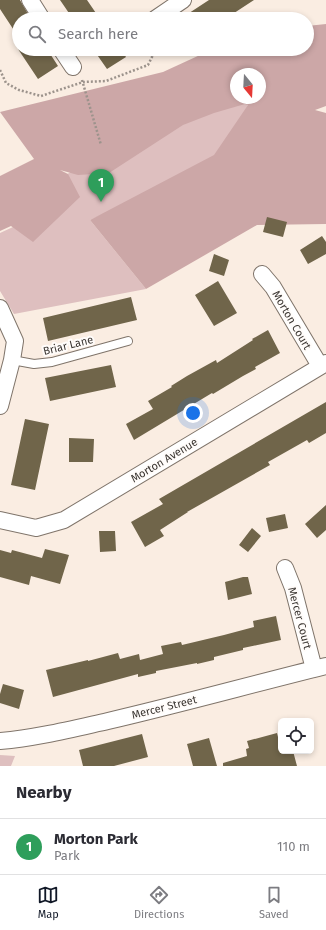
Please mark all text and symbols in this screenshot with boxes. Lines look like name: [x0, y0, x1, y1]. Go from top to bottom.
search box: [12, 12, 314, 56]
icon: search: [26, 23, 48, 45]
text: Search here: [58, 25, 138, 43]
north arrow: [230, 68, 266, 104]
pin: 1: [88, 169, 114, 202]
street label: Morton Court: [269, 289, 314, 352]
street label: Briar Lane: [42, 333, 94, 358]
your location: [183, 403, 203, 423]
street label: Morton Avenue: [129, 435, 200, 485]
street label: Mercer Court: [285, 586, 314, 651]
street label: Mercer Street: [130, 693, 198, 722]
map controls: [278, 718, 314, 754]
button: locate: [278, 718, 314, 754]
text: Nearby: [16, 782, 71, 803]
text: Morton Park: [54, 830, 138, 848]
text: 1: [26, 839, 32, 854]
text: 110 m: [277, 839, 310, 854]
text: Park: [54, 848, 80, 863]
tab: Map: [37, 884, 59, 921]
tab: Directions: [134, 884, 184, 921]
tab: Saved: [259, 884, 289, 921]

